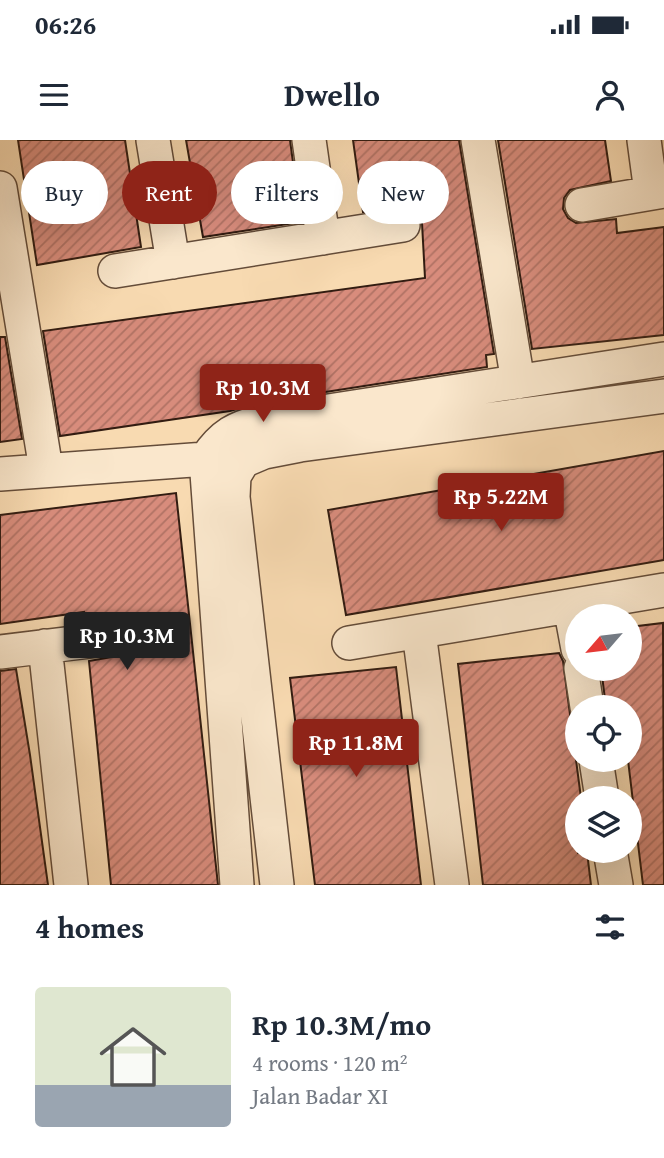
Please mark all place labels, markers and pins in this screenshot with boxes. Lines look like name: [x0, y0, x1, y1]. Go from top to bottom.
pin: Rp 10.3M: [191, 364, 335, 424]
pin: Rp 5.22M: [429, 474, 573, 533]
pin: Rp 10.3M: [55, 612, 199, 672]
pin: Rp 11.8M: [284, 720, 428, 779]

